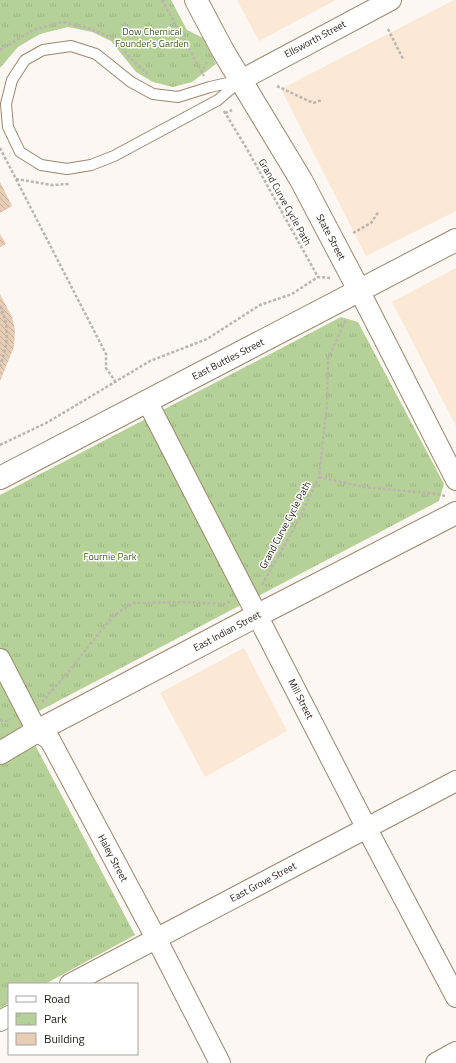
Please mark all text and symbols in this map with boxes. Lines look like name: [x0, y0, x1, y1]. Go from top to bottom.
street label: Ellsworth Street: [281, 16, 349, 62]
park label: Dow Chemical Founder's Garden: [115, 24, 189, 51]
street label: Grand Curve Cycle Path: [255, 156, 315, 248]
street label: State Street: [313, 211, 350, 263]
street label: East Buttles Street: [189, 334, 267, 384]
street label: Grand Curve Cycle Path: [256, 479, 314, 571]
park label: Fournie Park: [83, 549, 137, 564]
street label: East Indian Street: [191, 607, 264, 655]
street label: Mill Street: [285, 676, 318, 722]
street label: Haley Street: [94, 832, 132, 885]
street label: East Grove Street: [227, 858, 299, 906]
legend: [8, 983, 138, 1055]
text: Road: [44, 989, 70, 1008]
text: Park: [44, 1009, 67, 1028]
text: Building: [44, 1029, 85, 1048]

